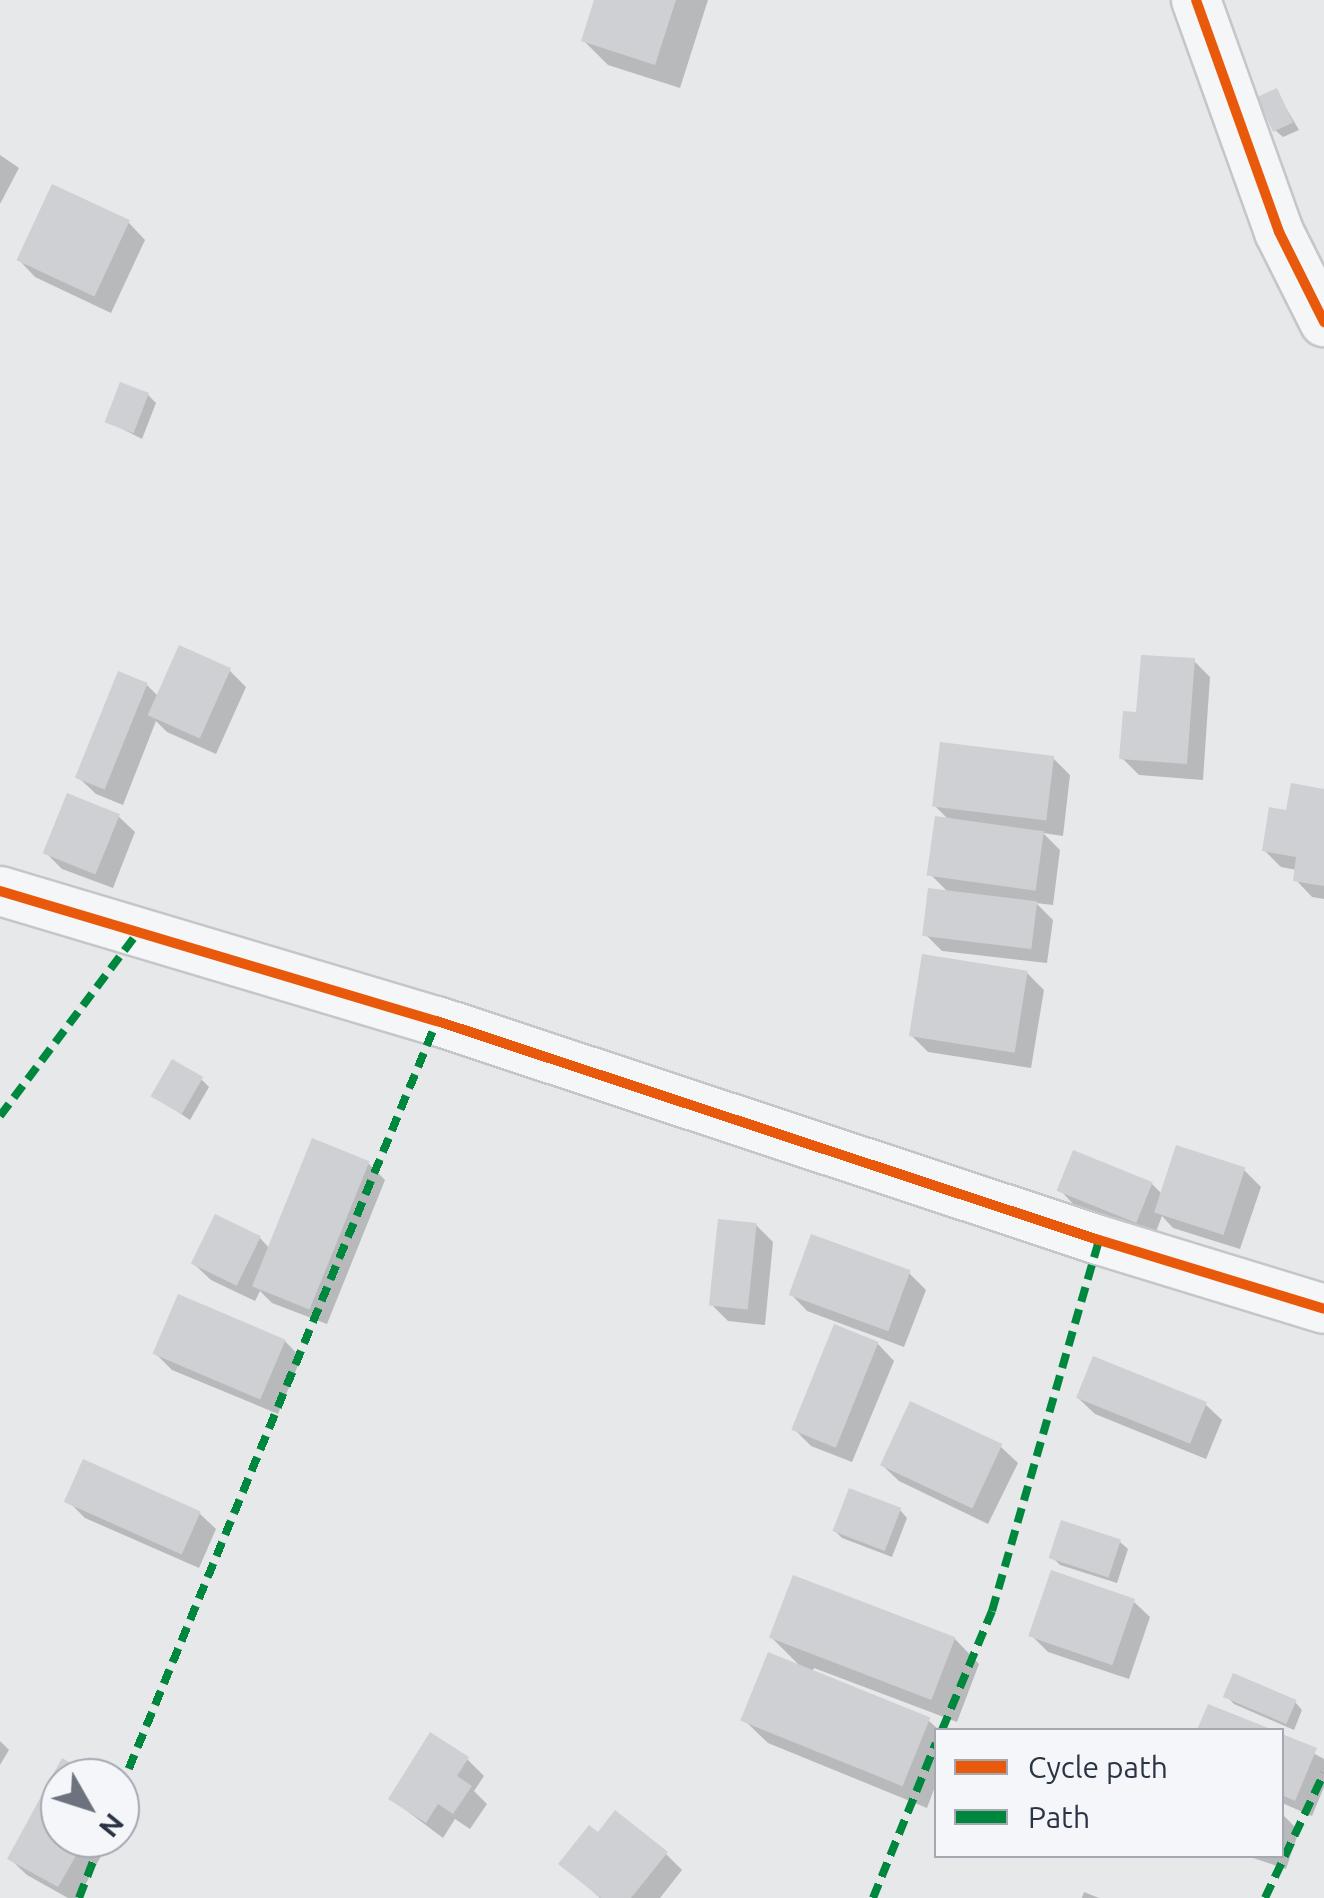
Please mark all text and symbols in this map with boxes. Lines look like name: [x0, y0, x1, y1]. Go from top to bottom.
legend: [934, 1728, 1284, 1858]
text: Cycle path: [1028, 1750, 1168, 1784]
north arrow: [40, 1758, 140, 1858]
text: Path: [1028, 1800, 1090, 1834]
text: N: [94, 1808, 131, 1844]

